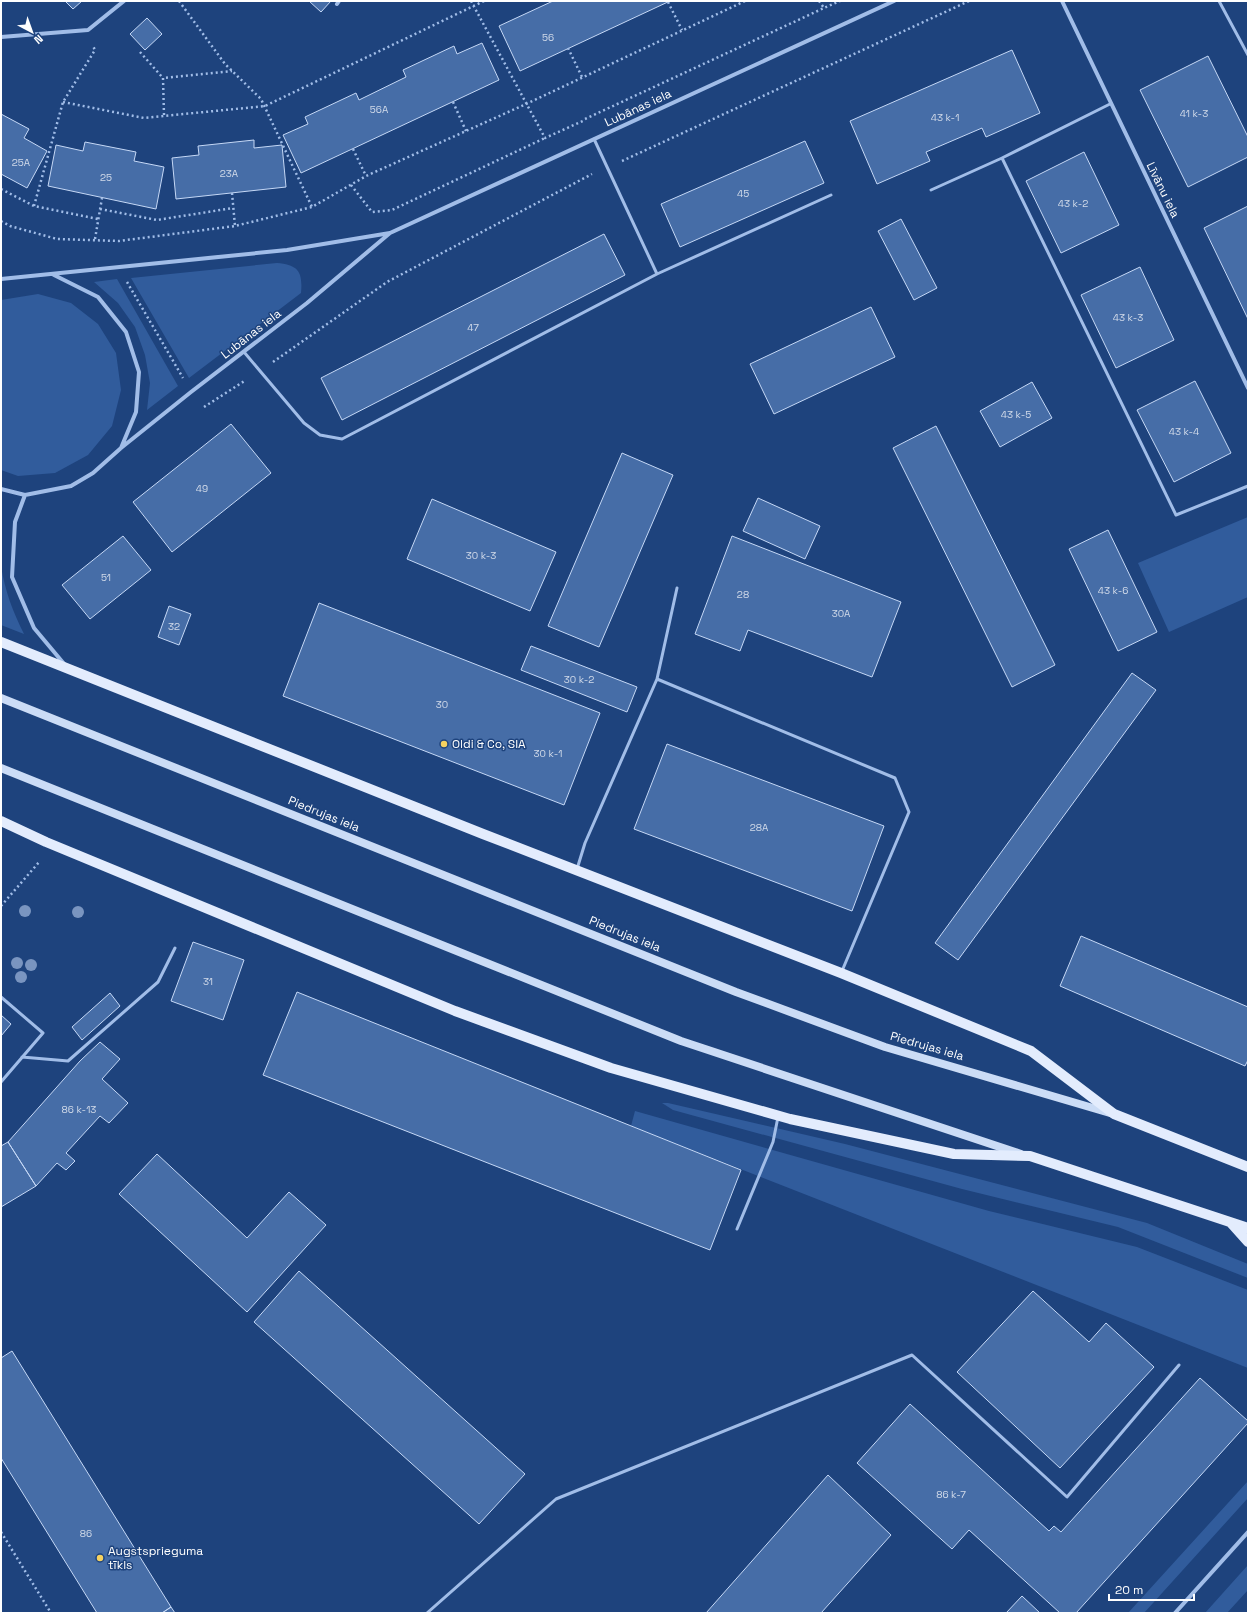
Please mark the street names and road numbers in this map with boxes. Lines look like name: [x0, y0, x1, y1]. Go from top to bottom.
street label: Lubānas iela: [602, 86, 674, 130]
street label: Līvānu iela: [1143, 159, 1183, 221]
street label: Lubānas iela: [218, 305, 284, 362]
street label: Piedrujas iela: [286, 792, 362, 836]
street label: Piedrujas iela: [587, 912, 663, 956]
street label: Piedrujas iela: [888, 1028, 966, 1064]

